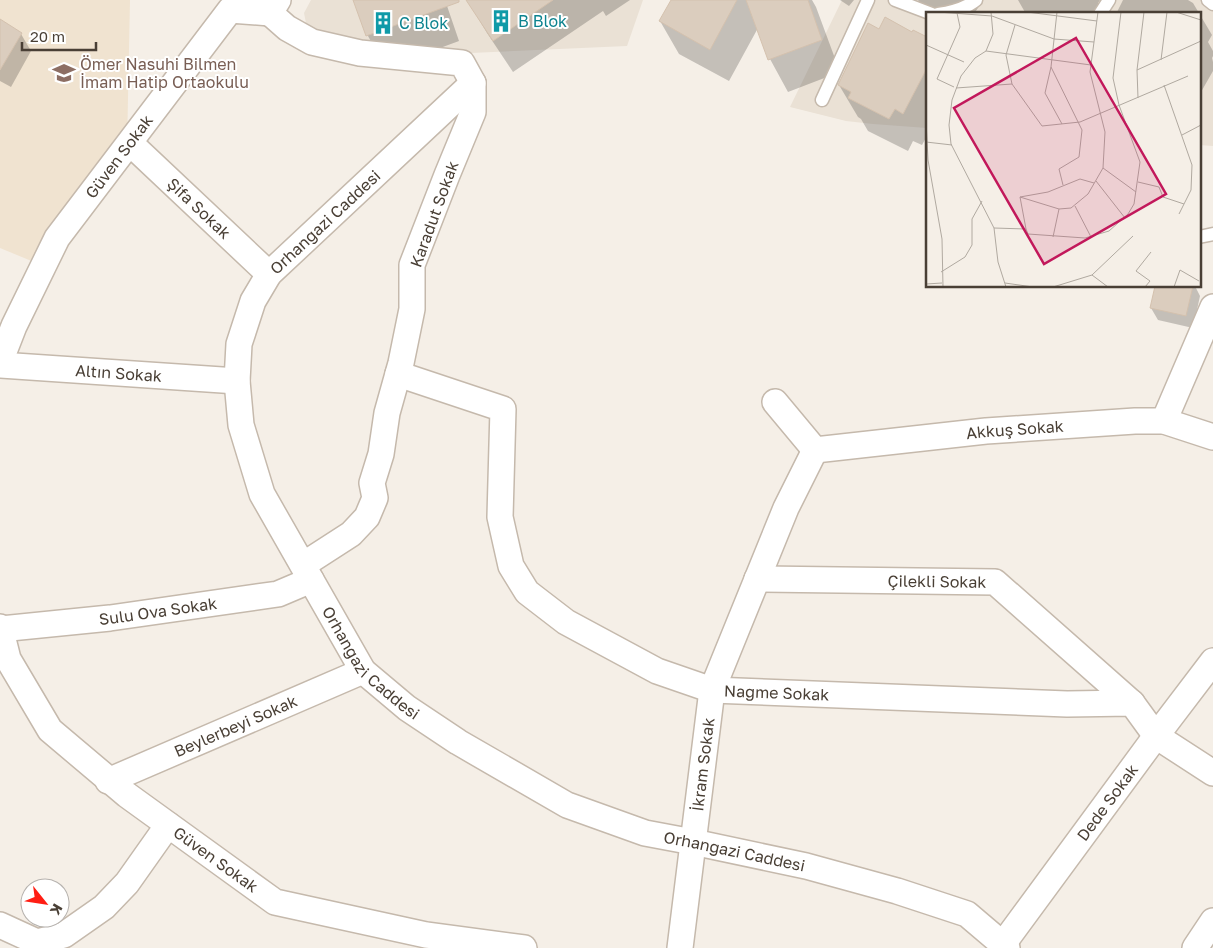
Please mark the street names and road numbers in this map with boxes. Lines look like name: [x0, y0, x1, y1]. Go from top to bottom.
street label: Güven Sokak: [81, 111, 157, 202]
street label: Karadut Sokak: [405, 158, 463, 270]
street label: Orhangazi Caddesi: [266, 166, 384, 278]
street label: Şifa Sokak: [163, 173, 235, 243]
street label: Altın Sokak: [75, 360, 163, 386]
street label: Akkuş Sokak: [965, 416, 1064, 443]
street label: Çilekli Sokak: [887, 571, 986, 592]
street label: Sulu Ova Sokak: [98, 593, 218, 629]
street label: Orhangazi Caddesi: [318, 603, 424, 724]
street label: Nağme Sokak: [724, 680, 830, 705]
street label: Beylerbeyi Sokak: [171, 691, 300, 761]
street label: İkram Sokak: [687, 716, 718, 812]
street label: Dede Sokak: [1072, 760, 1142, 845]
street label: Güven Sokak: [170, 822, 262, 897]
street label: Orhangazi Caddesi: [662, 827, 807, 876]

